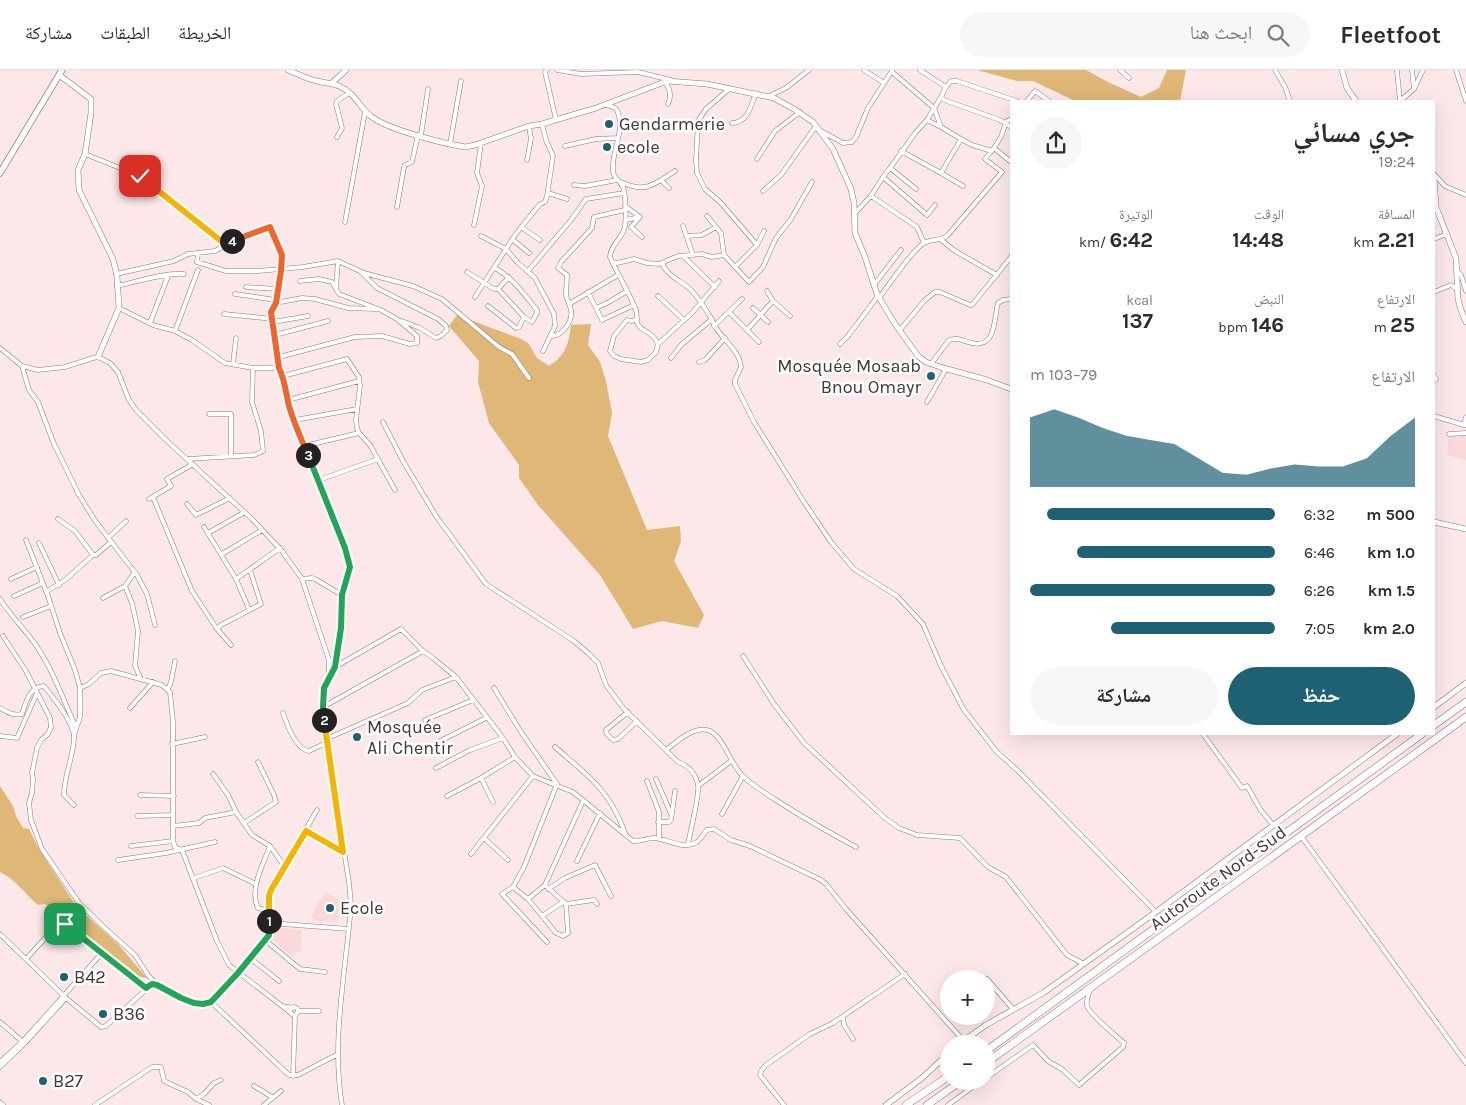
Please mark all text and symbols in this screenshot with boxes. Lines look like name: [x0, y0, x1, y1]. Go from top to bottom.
search box: [960, 12, 1310, 57]
icon: search: [1264, 21, 1292, 49]
text: Fleetfoot: [1340, 21, 1441, 49]
text: مشاركة: [25, 22, 72, 44]
text: الطبقات: [100, 22, 150, 44]
text: الخريطة: [178, 22, 231, 44]
text: ابحث هنا: [1190, 22, 1252, 44]
place label: Gendarmerie: [619, 113, 725, 135]
text: جري مسائي: [1293, 116, 1415, 149]
button: share: [1030, 117, 1082, 169]
marker: Gendarmerie: [603, 118, 615, 130]
place label: ecole: [617, 136, 660, 158]
marker: ecole: [601, 141, 613, 153]
text: 19:24: [1379, 152, 1415, 171]
pin: [119, 155, 161, 197]
icon: check: [126, 162, 154, 190]
text: الوتيرة: [1119, 206, 1153, 223]
text: الوقت: [1254, 206, 1284, 223]
text: المسافة: [1378, 206, 1415, 223]
pin: 4: [220, 228, 244, 254]
text: 6:42: [1109, 228, 1153, 252]
text: 14:48: [1232, 228, 1284, 252]
text: 2.21: [1378, 228, 1415, 252]
text: 4: [228, 233, 237, 250]
text: /km: [1079, 234, 1109, 251]
text: km: [1353, 234, 1378, 251]
text: النبض: [1254, 291, 1284, 308]
text: الارتفاع: [1377, 291, 1415, 308]
text: kcal: [1126, 292, 1153, 309]
text: 137: [1122, 309, 1153, 333]
text: 146: [1251, 313, 1284, 337]
text: 25: [1390, 313, 1415, 337]
text: bpm: [1218, 319, 1251, 336]
text: m: [1374, 319, 1390, 336]
place label: Mosquée Mosaab Bnou Omayr: [777, 355, 921, 398]
text: 79–103 m: [1030, 365, 1097, 384]
text: الارتفاع: [1371, 367, 1415, 386]
marker: Mosquée Mosaab Bnou Omayr: [925, 370, 937, 382]
pin: 3: [296, 442, 320, 468]
text: 3: [304, 447, 313, 464]
text: 6:32: [1303, 505, 1335, 524]
text: 500 m: [1366, 505, 1415, 524]
text: 6:46: [1304, 543, 1335, 562]
text: 1.0 km: [1367, 543, 1415, 562]
text: 6:26: [1304, 581, 1335, 600]
text: 1.5 km: [1368, 581, 1415, 600]
text: 7:05: [1305, 619, 1335, 638]
text: 2.0 km: [1363, 619, 1415, 638]
button: مشاركة: [1030, 667, 1218, 725]
button: حفظ: [1228, 667, 1415, 725]
pin: 2: [312, 708, 336, 732]
text: 2: [320, 712, 329, 729]
place label: Mosquée Ali Chentir: [367, 716, 453, 759]
marker: Mosquée Ali Chentir: [351, 731, 363, 743]
street label: Autoroute Nord-Sud: [1145, 821, 1291, 935]
place label: Ecole: [340, 897, 384, 919]
marker: Ecole: [324, 902, 336, 914]
pin: [44, 903, 86, 945]
pin: 1: [256, 908, 282, 934]
icon: arrive: [51, 910, 79, 938]
text: 1: [267, 913, 272, 930]
place label: B42: [74, 966, 106, 988]
map controls: [940, 970, 995, 1090]
button: +: [940, 970, 995, 1025]
marker: B42: [58, 971, 70, 983]
place label: B36: [113, 1003, 145, 1025]
marker: B36: [97, 1008, 109, 1020]
button: −: [940, 1035, 995, 1090]
place label: B27: [53, 1070, 84, 1092]
marker: B27: [37, 1075, 49, 1087]

